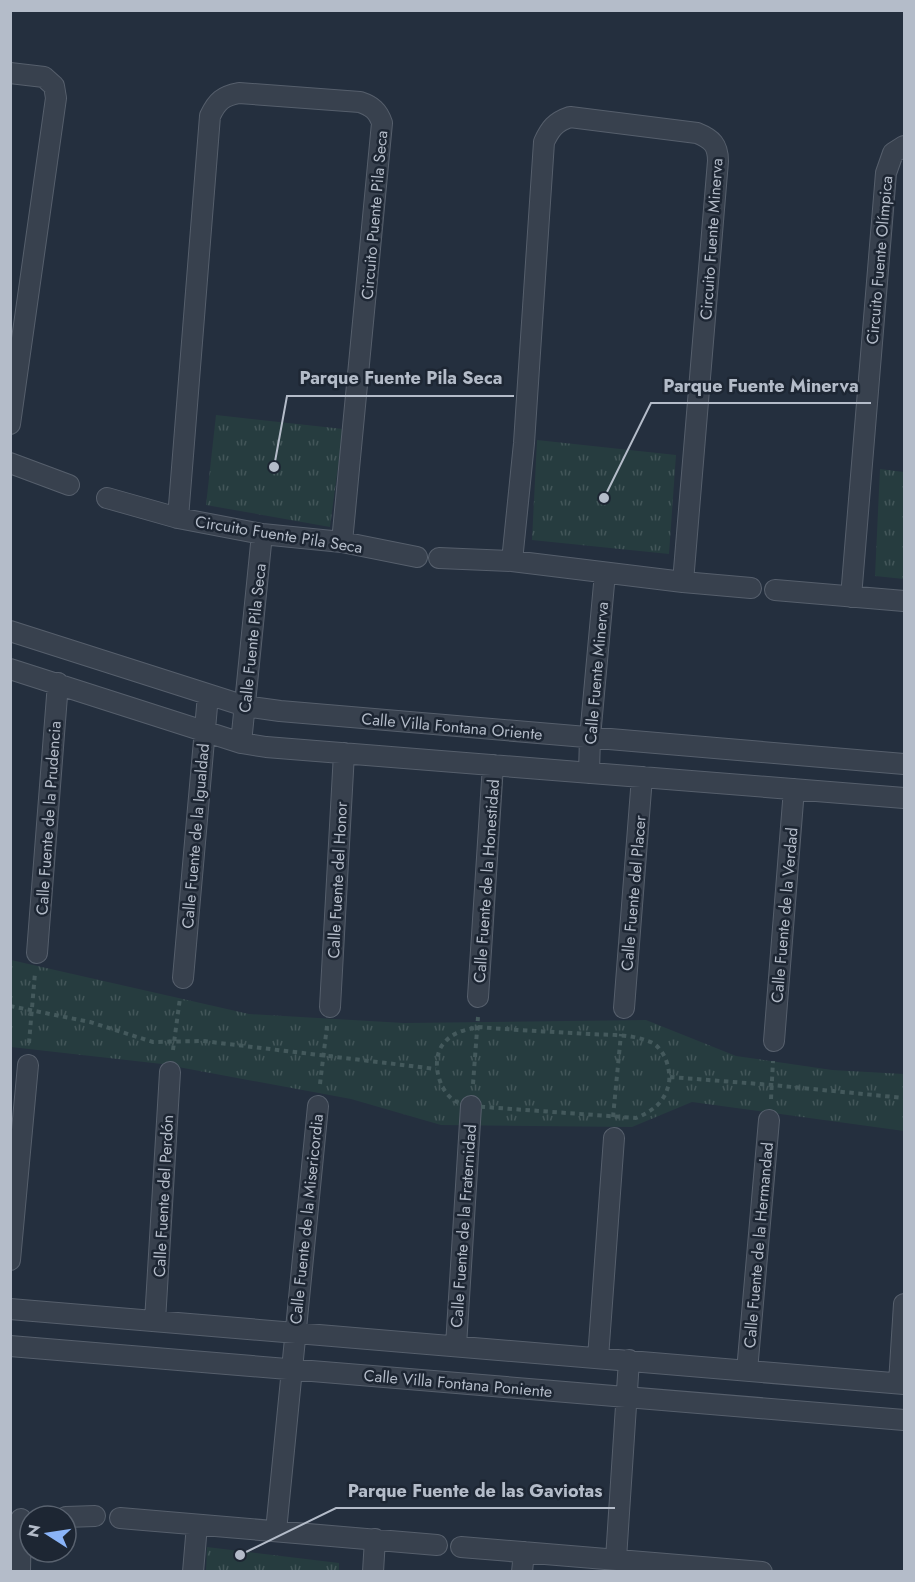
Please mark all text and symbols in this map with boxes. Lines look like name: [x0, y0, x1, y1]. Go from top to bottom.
street label: Circuito Puente Pila Seca: [356, 129, 393, 301]
street label: Circuito Fuente Minerva: [694, 157, 729, 321]
street label: Circuito Fuente Olímpica: [861, 175, 898, 345]
callout: Parque Fuente Pila Seca: [287, 360, 514, 396]
text: Parque Fuente Pila Seca: [299, 365, 503, 391]
callout: Parque Fuente Minerva: [651, 367, 871, 403]
text: Parque Fuente Minerva: [663, 373, 859, 399]
street label: Circuito Fuente Pila Seca: [194, 510, 364, 559]
street label: Calle Fuente Pila Seca: [233, 562, 272, 714]
street label: Calle Fuente Minerva: [579, 601, 614, 745]
street label: Calle Villa Fontana Oriente: [360, 707, 543, 746]
street label: Calle Fuente de la Prudencia: [30, 720, 67, 916]
street label: Calle Fuente de la Igualdad: [176, 743, 215, 930]
street label: Calle Fuente de la Honestidad: [468, 778, 505, 984]
street label: Calle Fuente del Honor: [322, 800, 353, 959]
street label: Calle Fuente del Placer: [615, 814, 652, 972]
street label: Calle Fuente de la Verdad: [765, 826, 804, 1004]
street label: Calle Fuente de la Misericordia: [284, 1113, 329, 1325]
street label: Calle Fuente del Perdón: [148, 1114, 179, 1278]
street label: Calle Fuente de la Fraternidad: [445, 1124, 482, 1329]
street label: Calle Fuente de la Hermandad: [738, 1141, 779, 1349]
street label: Calle Villa Fontana Poniente: [363, 1364, 553, 1403]
callout: Parque Fuente de las Gaviotas: [336, 1472, 615, 1508]
text: Parque Fuente de las Gaviotas: [348, 1478, 602, 1504]
north arrow: [18, 1504, 78, 1564]
text: N: [21, 1522, 46, 1540]

